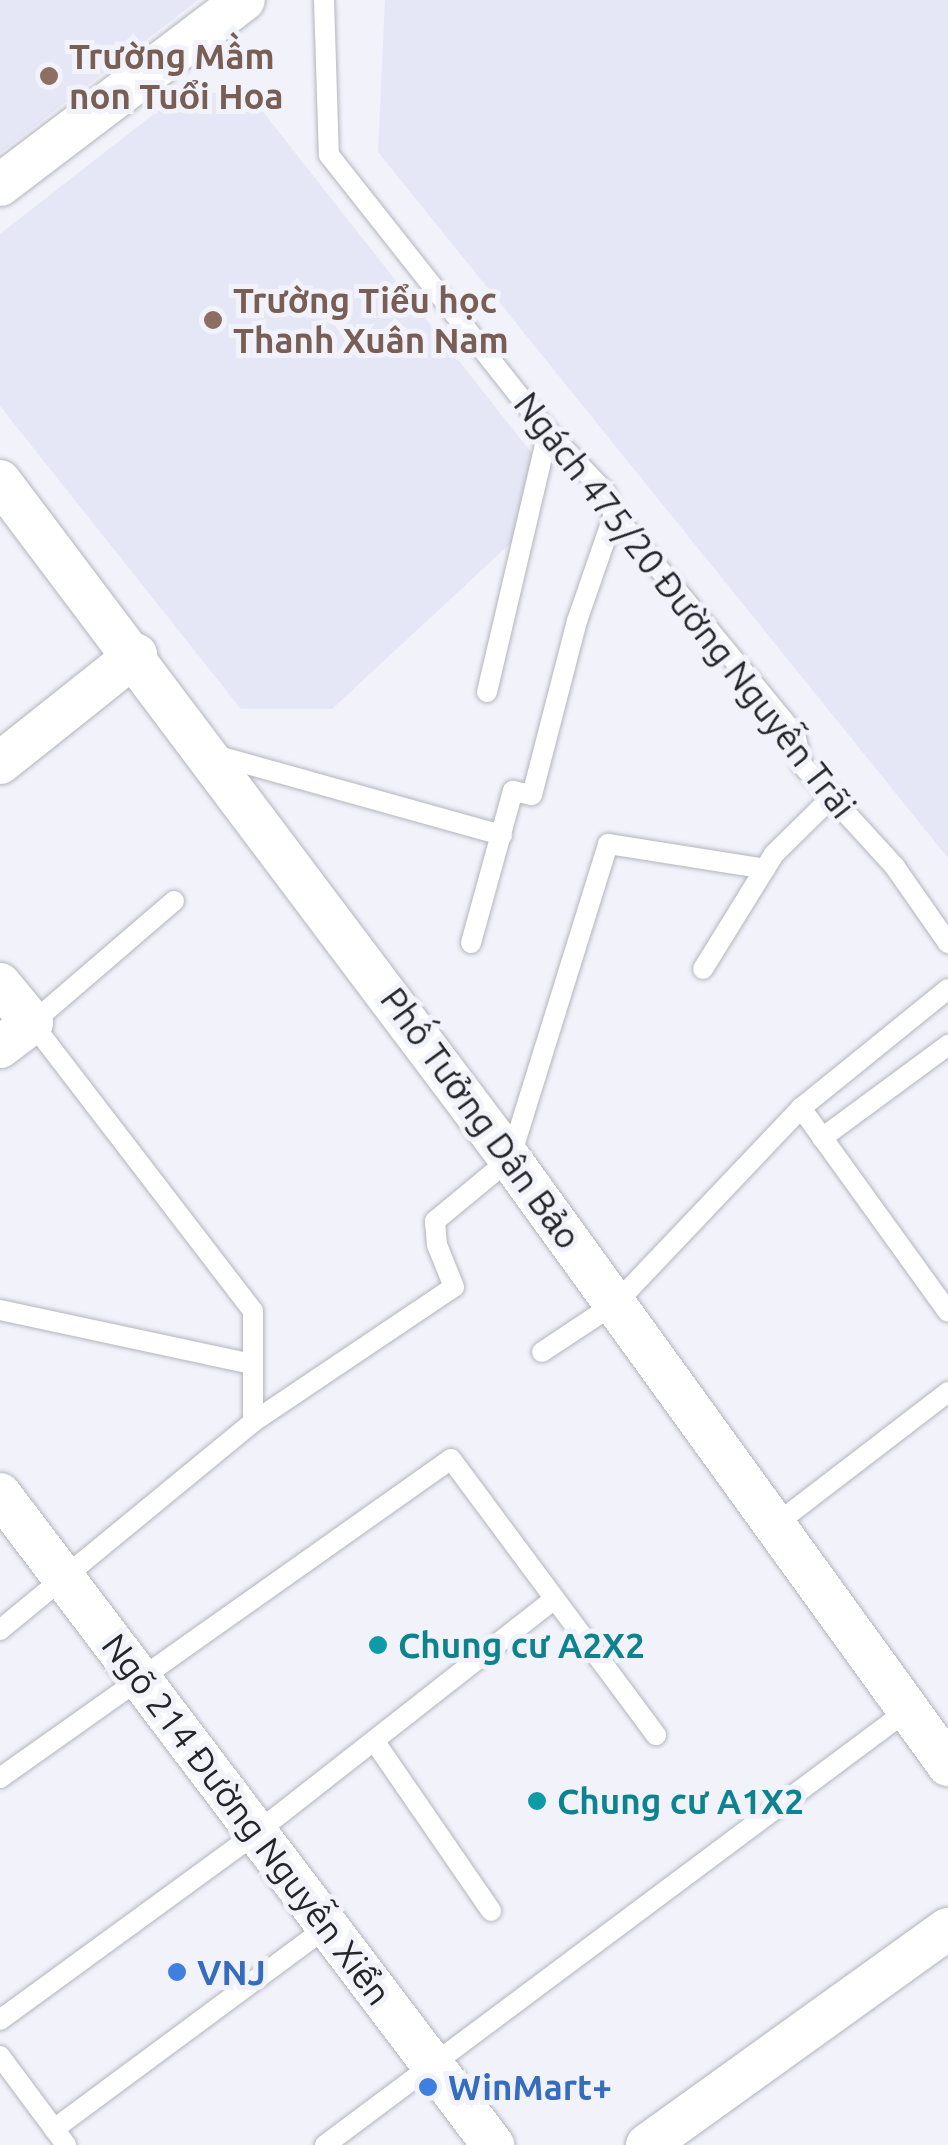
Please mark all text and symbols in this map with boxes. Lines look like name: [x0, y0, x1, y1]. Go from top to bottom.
place label: Trường Mầm non Tuổi Hoa: [69, 35, 284, 117]
marker: Trường Mầm non Tuổi Hoa: [38, 65, 60, 87]
place label: Trường Tiểu học Thanh Xuân Nam: [233, 279, 509, 361]
marker: Trường Tiểu học Thanh Xuân Nam: [202, 309, 224, 331]
street label: Ngách 475/20 Đường Nguyễn Trãi: [506, 384, 864, 826]
street label: Phố Tưởng Dân Bảo: [372, 979, 590, 1257]
place label: Chung cư A2X2: [398, 1624, 645, 1666]
street label: Ngõ 214 Đường Nguyễn Xiển: [94, 1625, 400, 2013]
marker: Chung cư A2X2: [367, 1634, 389, 1656]
place label: Chung cư A1X2: [557, 1780, 804, 1822]
marker: Chung cư A1X2: [526, 1790, 548, 1812]
place label: VNJ: [197, 1951, 266, 1993]
marker: VNJ: [166, 1961, 188, 1983]
place label: WinMart+: [448, 2066, 612, 2108]
marker: WinMart+: [417, 2076, 439, 2098]

